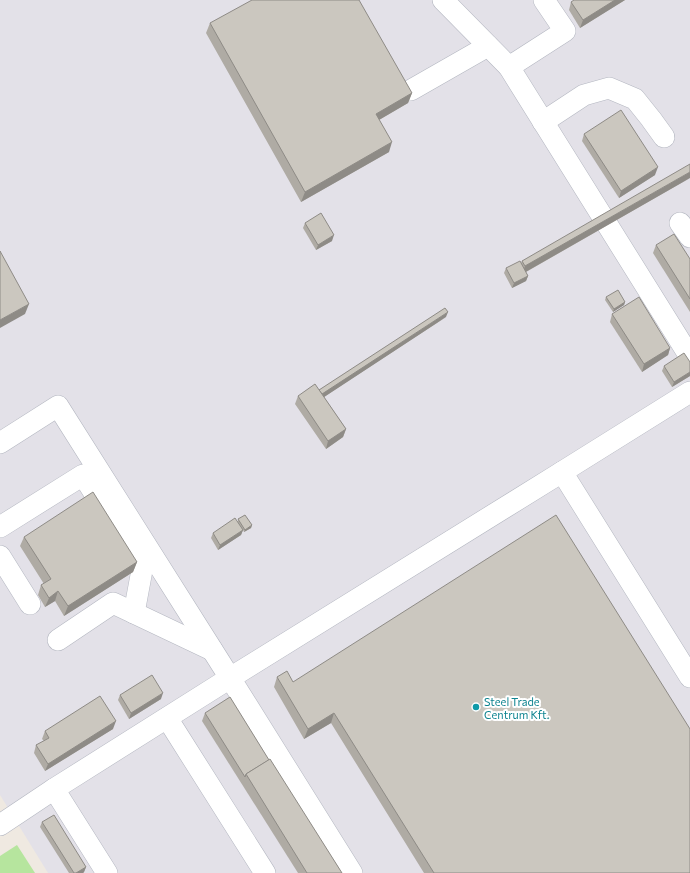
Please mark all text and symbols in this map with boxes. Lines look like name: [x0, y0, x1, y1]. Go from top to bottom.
place label: Steel Trade Centrum Kft.: [484, 695, 550, 721]
marker: Steel Trade Centrum Kft.: [471, 702, 481, 712]

